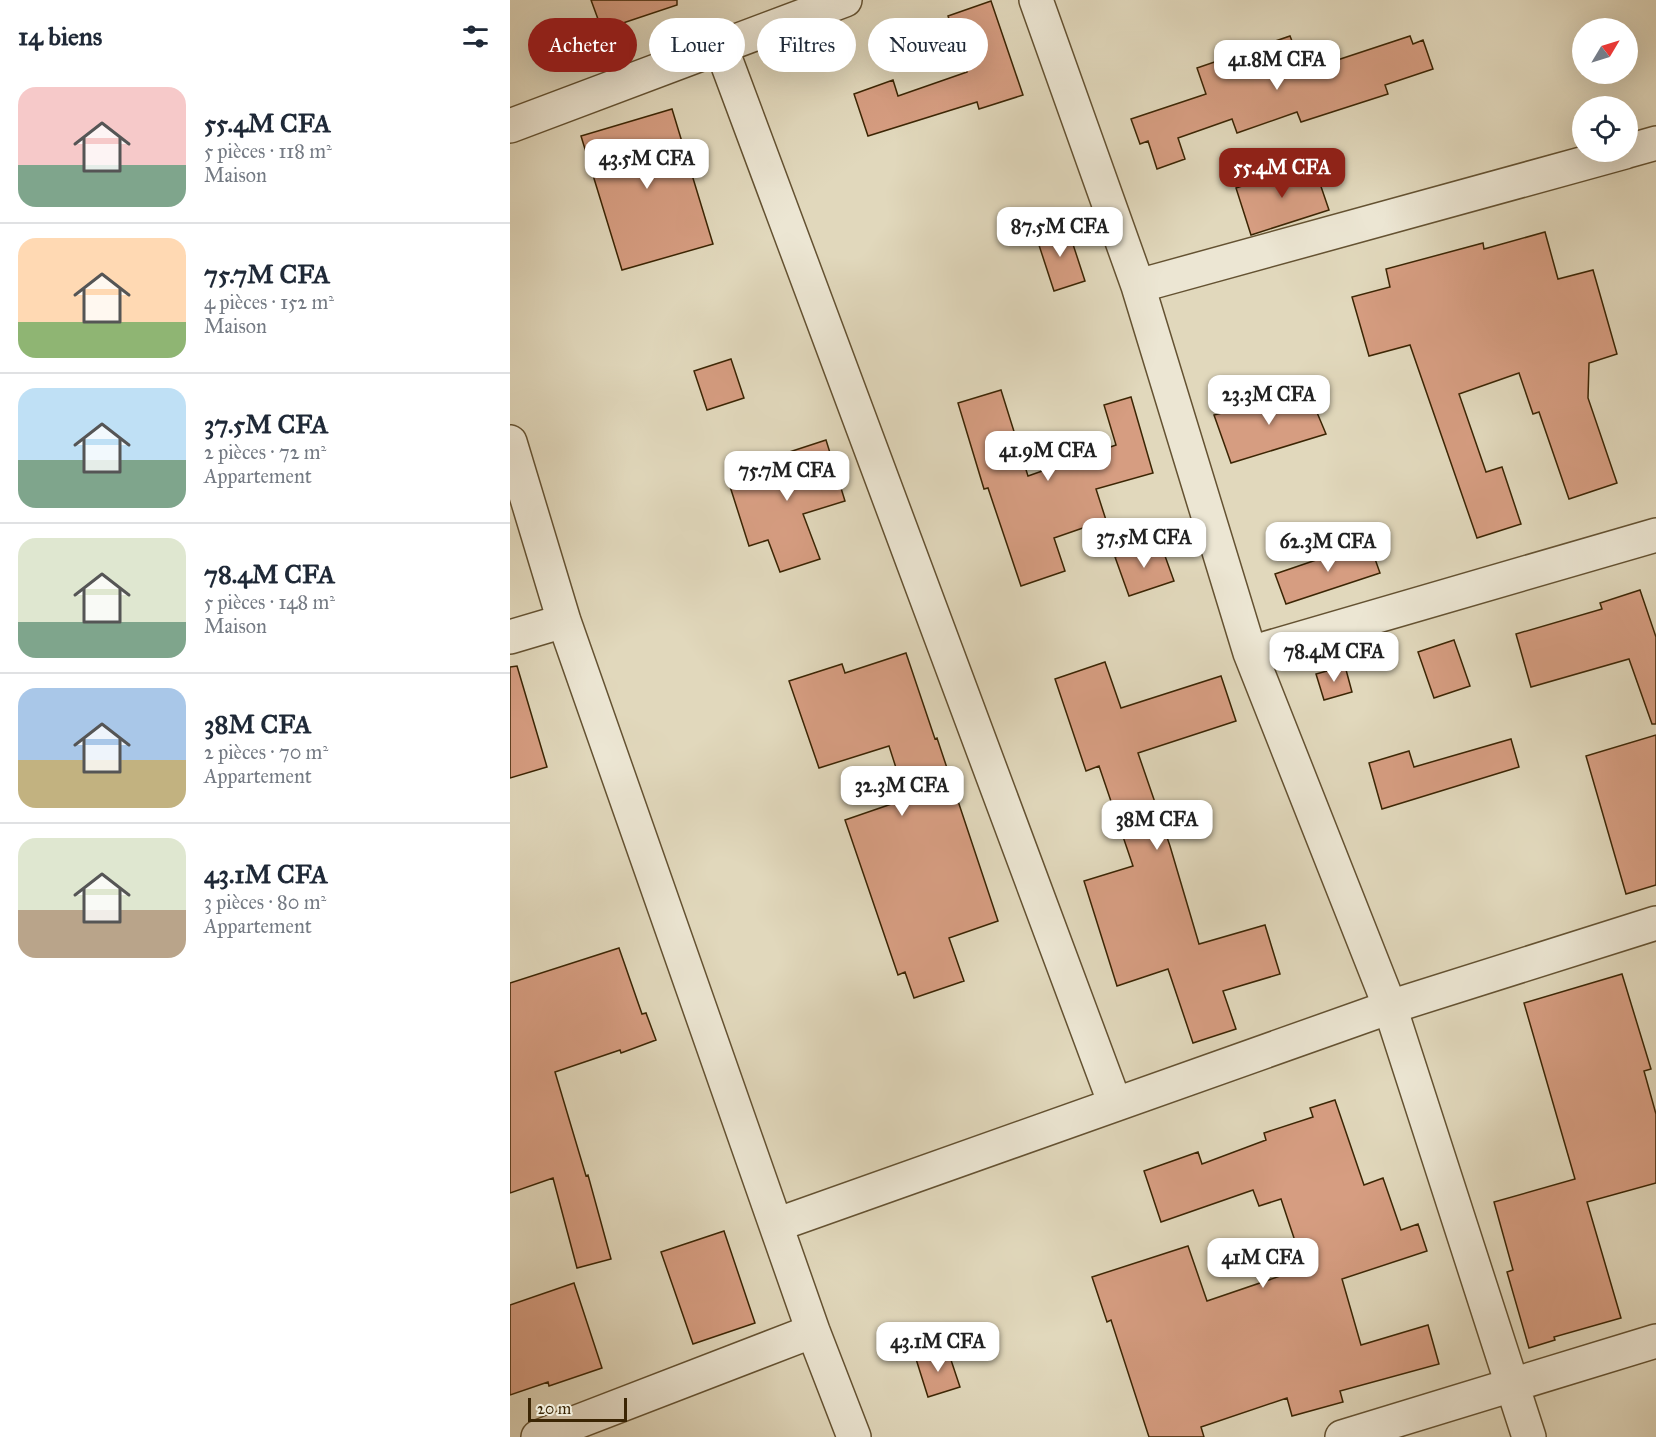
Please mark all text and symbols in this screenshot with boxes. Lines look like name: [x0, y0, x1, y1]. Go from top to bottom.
chip: Acheter: [528, 18, 637, 72]
chip: Louer: [649, 18, 745, 72]
chip: Filtres: [757, 18, 856, 72]
chip: Nouveau: [868, 18, 988, 72]
north arrow: [1572, 18, 1638, 84]
map controls: [1572, 18, 1638, 162]
text: 14 biens: [18, 20, 102, 52]
icon: filters: [459, 20, 492, 53]
pin: 41.8M CFA: [1208, 40, 1346, 91]
text: 41.8M CFA: [1228, 47, 1326, 71]
button: locate: [1572, 96, 1638, 162]
text: 55.4M CFA: [204, 107, 331, 139]
icon: home: [66, 111, 138, 183]
text: 5 pièces · 118 m²: [204, 139, 332, 163]
pin: 43.5M CFA: [578, 139, 716, 190]
text: 43.5M CFA: [599, 146, 695, 170]
pin: 55.4M CFA: [1213, 148, 1351, 199]
text: 55.4M CFA: [1233, 155, 1331, 179]
text: Maison: [204, 163, 267, 187]
pin: 87.5M CFA: [991, 207, 1129, 258]
text: 87.5M CFA: [1011, 214, 1109, 238]
text: 75.7M CFA: [204, 258, 330, 290]
icon: home: [66, 262, 138, 334]
text: 4 pièces · 152 m²: [204, 290, 334, 314]
text: Maison: [204, 314, 267, 338]
pin: 23.3M CFA: [1200, 375, 1338, 426]
text: 23.3M CFA: [1222, 382, 1316, 406]
text: 37.5M CFA: [204, 408, 328, 440]
icon: home: [66, 412, 138, 484]
pin: 41.9M CFA: [979, 431, 1117, 482]
text: 41.9M CFA: [999, 438, 1097, 462]
text: 2 pièces · 72 m²: [204, 440, 326, 464]
pin: 75.7M CFA: [718, 451, 856, 502]
text: 75.7M CFA: [738, 458, 836, 482]
text: Appartement: [204, 464, 312, 488]
pin: 37.5M CFA: [1075, 518, 1213, 569]
pin: 62.3M CFA: [1259, 522, 1397, 573]
text: 37.5M CFA: [1096, 525, 1192, 549]
text: 62.3M CFA: [1280, 529, 1376, 553]
text: 78.4M CFA: [204, 558, 335, 590]
icon: home: [66, 562, 138, 634]
text: 5 pièces · 148 m²: [204, 590, 335, 614]
text: Maison: [204, 614, 267, 638]
pin: 78.4M CFA: [1265, 632, 1403, 683]
text: 78.4M CFA: [1284, 639, 1384, 663]
text: 38M CFA: [204, 708, 312, 740]
icon: home: [66, 712, 138, 784]
text: 2 pièces · 70 m²: [204, 740, 328, 764]
text: Appartement: [204, 764, 312, 788]
pin: 32.3M CFA: [833, 766, 971, 817]
text: 32.3M CFA: [855, 773, 949, 797]
pin: 38M CFA: [1102, 800, 1212, 851]
text: 38M CFA: [1116, 807, 1198, 831]
text: 43.1M CFA: [204, 858, 328, 890]
icon: home: [66, 862, 138, 934]
text: 3 pièces · 80 m²: [204, 890, 326, 914]
text: Appartement: [204, 914, 312, 938]
pin: 41M CFA: [1208, 1238, 1318, 1289]
text: 41M CFA: [1221, 1245, 1305, 1269]
pin: 43.1M CFA: [869, 1322, 1007, 1373]
text: 43.1M CFA: [890, 1329, 986, 1353]
scale bar: [528, 1395, 627, 1422]
text: 20 m: [537, 1399, 571, 1418]

